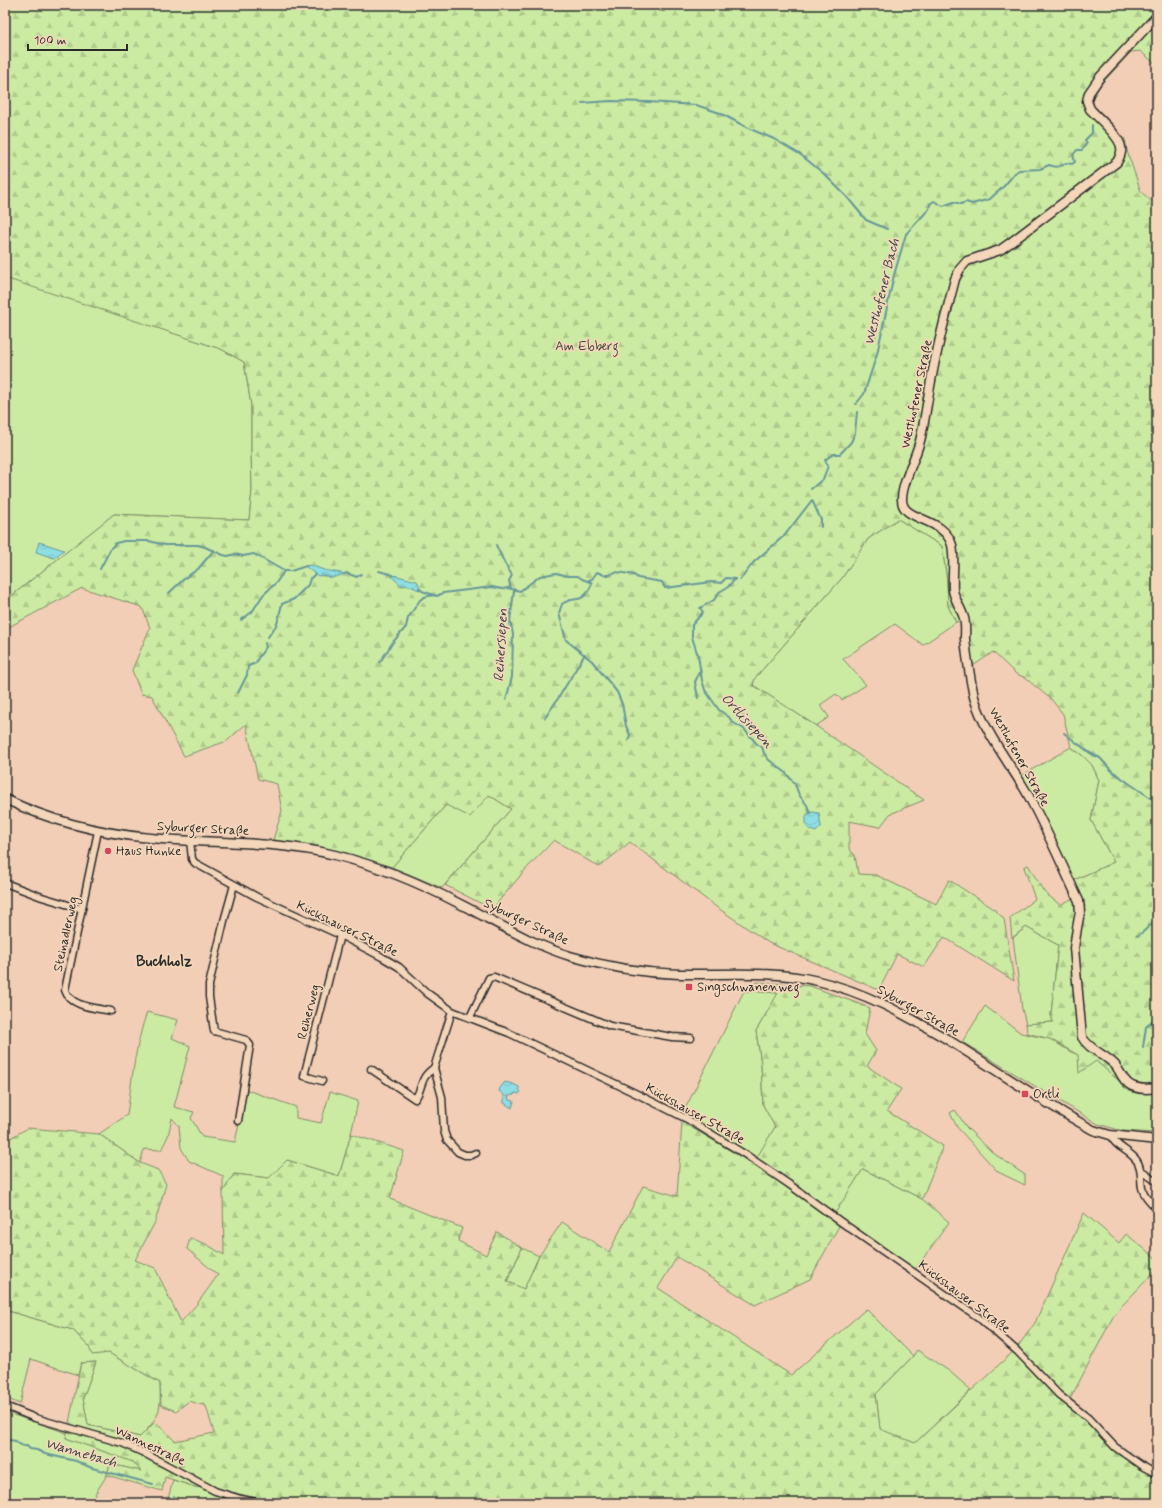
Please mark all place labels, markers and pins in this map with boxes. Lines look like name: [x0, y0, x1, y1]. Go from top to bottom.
place label: Haus Hunke: [116, 843, 181, 860]
marker: Haus Hunke: [103, 846, 113, 856]
place label: Singschwanenweg: [697, 979, 800, 998]
marker: Singschwanenweg: [684, 982, 694, 992]
place label: Ortli: [1033, 1086, 1060, 1103]
marker: Ortli: [1020, 1089, 1030, 1099]

